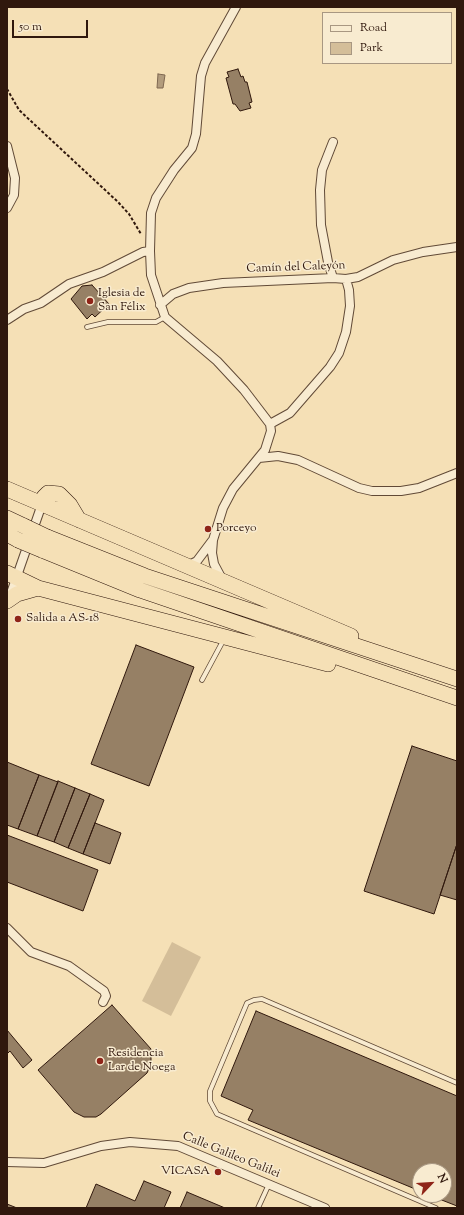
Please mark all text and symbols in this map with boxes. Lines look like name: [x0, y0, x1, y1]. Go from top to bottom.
scale bar: [14, 12, 90, 38]
legend: [322, 12, 452, 64]
text: 50 m: [19, 18, 42, 36]
text: Road: [360, 19, 387, 37]
text: Park: [360, 39, 383, 57]
street label: Camín del Caleyón: [246, 259, 346, 277]
place label: Iglesia de San Félix: [98, 287, 146, 315]
marker: Iglesia de San Félix: [85, 296, 95, 306]
place label: Porceyo: [216, 522, 256, 536]
marker: Porceyo: [203, 524, 213, 534]
place label: Salida a AS-18: [26, 612, 99, 626]
marker: Salida a AS-18: [13, 614, 23, 624]
place label: Residencia Lar de Noega: [108, 1047, 175, 1075]
marker: Residencia Lar de Noega: [95, 1056, 105, 1066]
street label: Calle Galileo Galilei: [180, 1130, 282, 1182]
north arrow: [412, 1163, 452, 1203]
place label: VICASA: [161, 1165, 210, 1179]
marker: VICASA: [213, 1167, 223, 1177]
text: N: [433, 1171, 451, 1186]

